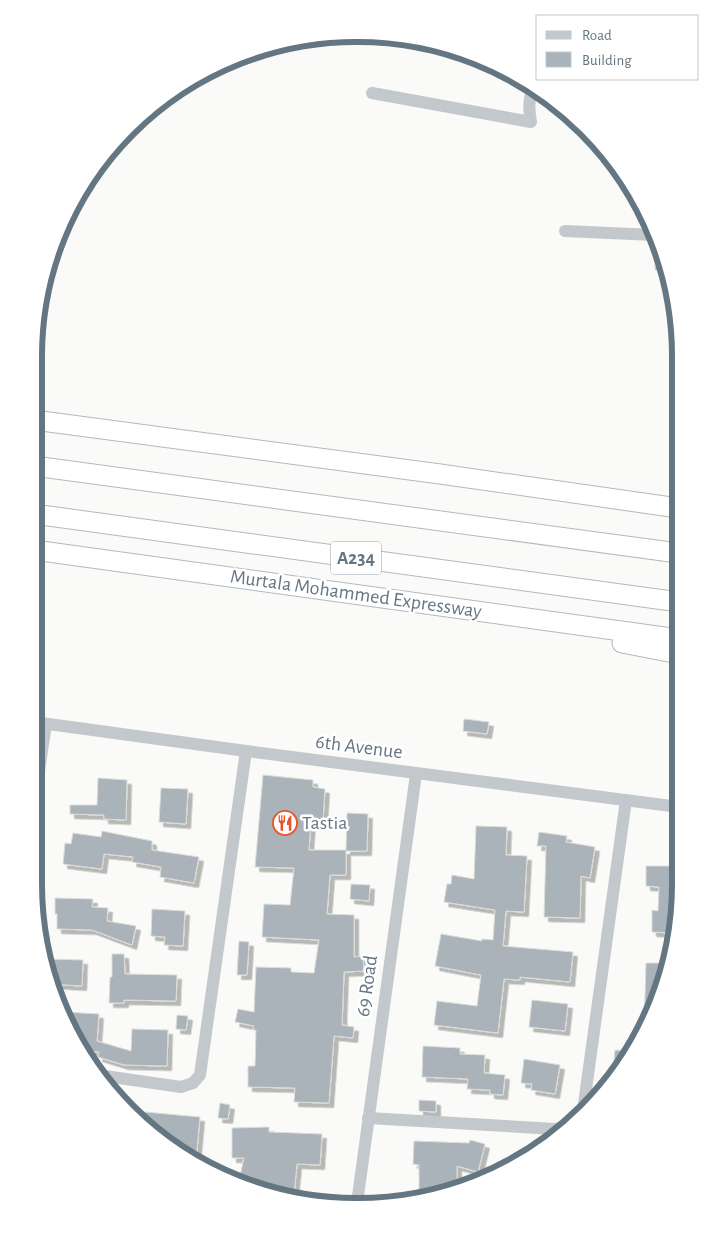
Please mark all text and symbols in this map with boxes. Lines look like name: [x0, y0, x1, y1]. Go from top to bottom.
legend: [536, 15, 699, 80]
text: Road: [582, 28, 612, 43]
text: Building: [582, 53, 632, 68]
road number: A234: [331, 542, 381, 574]
street label: Murtala Mohammed Expressway: [229, 566, 483, 622]
street label: 6th Avenue: [314, 732, 404, 762]
restaurant icon: Tastia: [272, 810, 298, 836]
place label: Tastia: [302, 813, 348, 833]
street label: 69 Road: [353, 954, 381, 1018]

